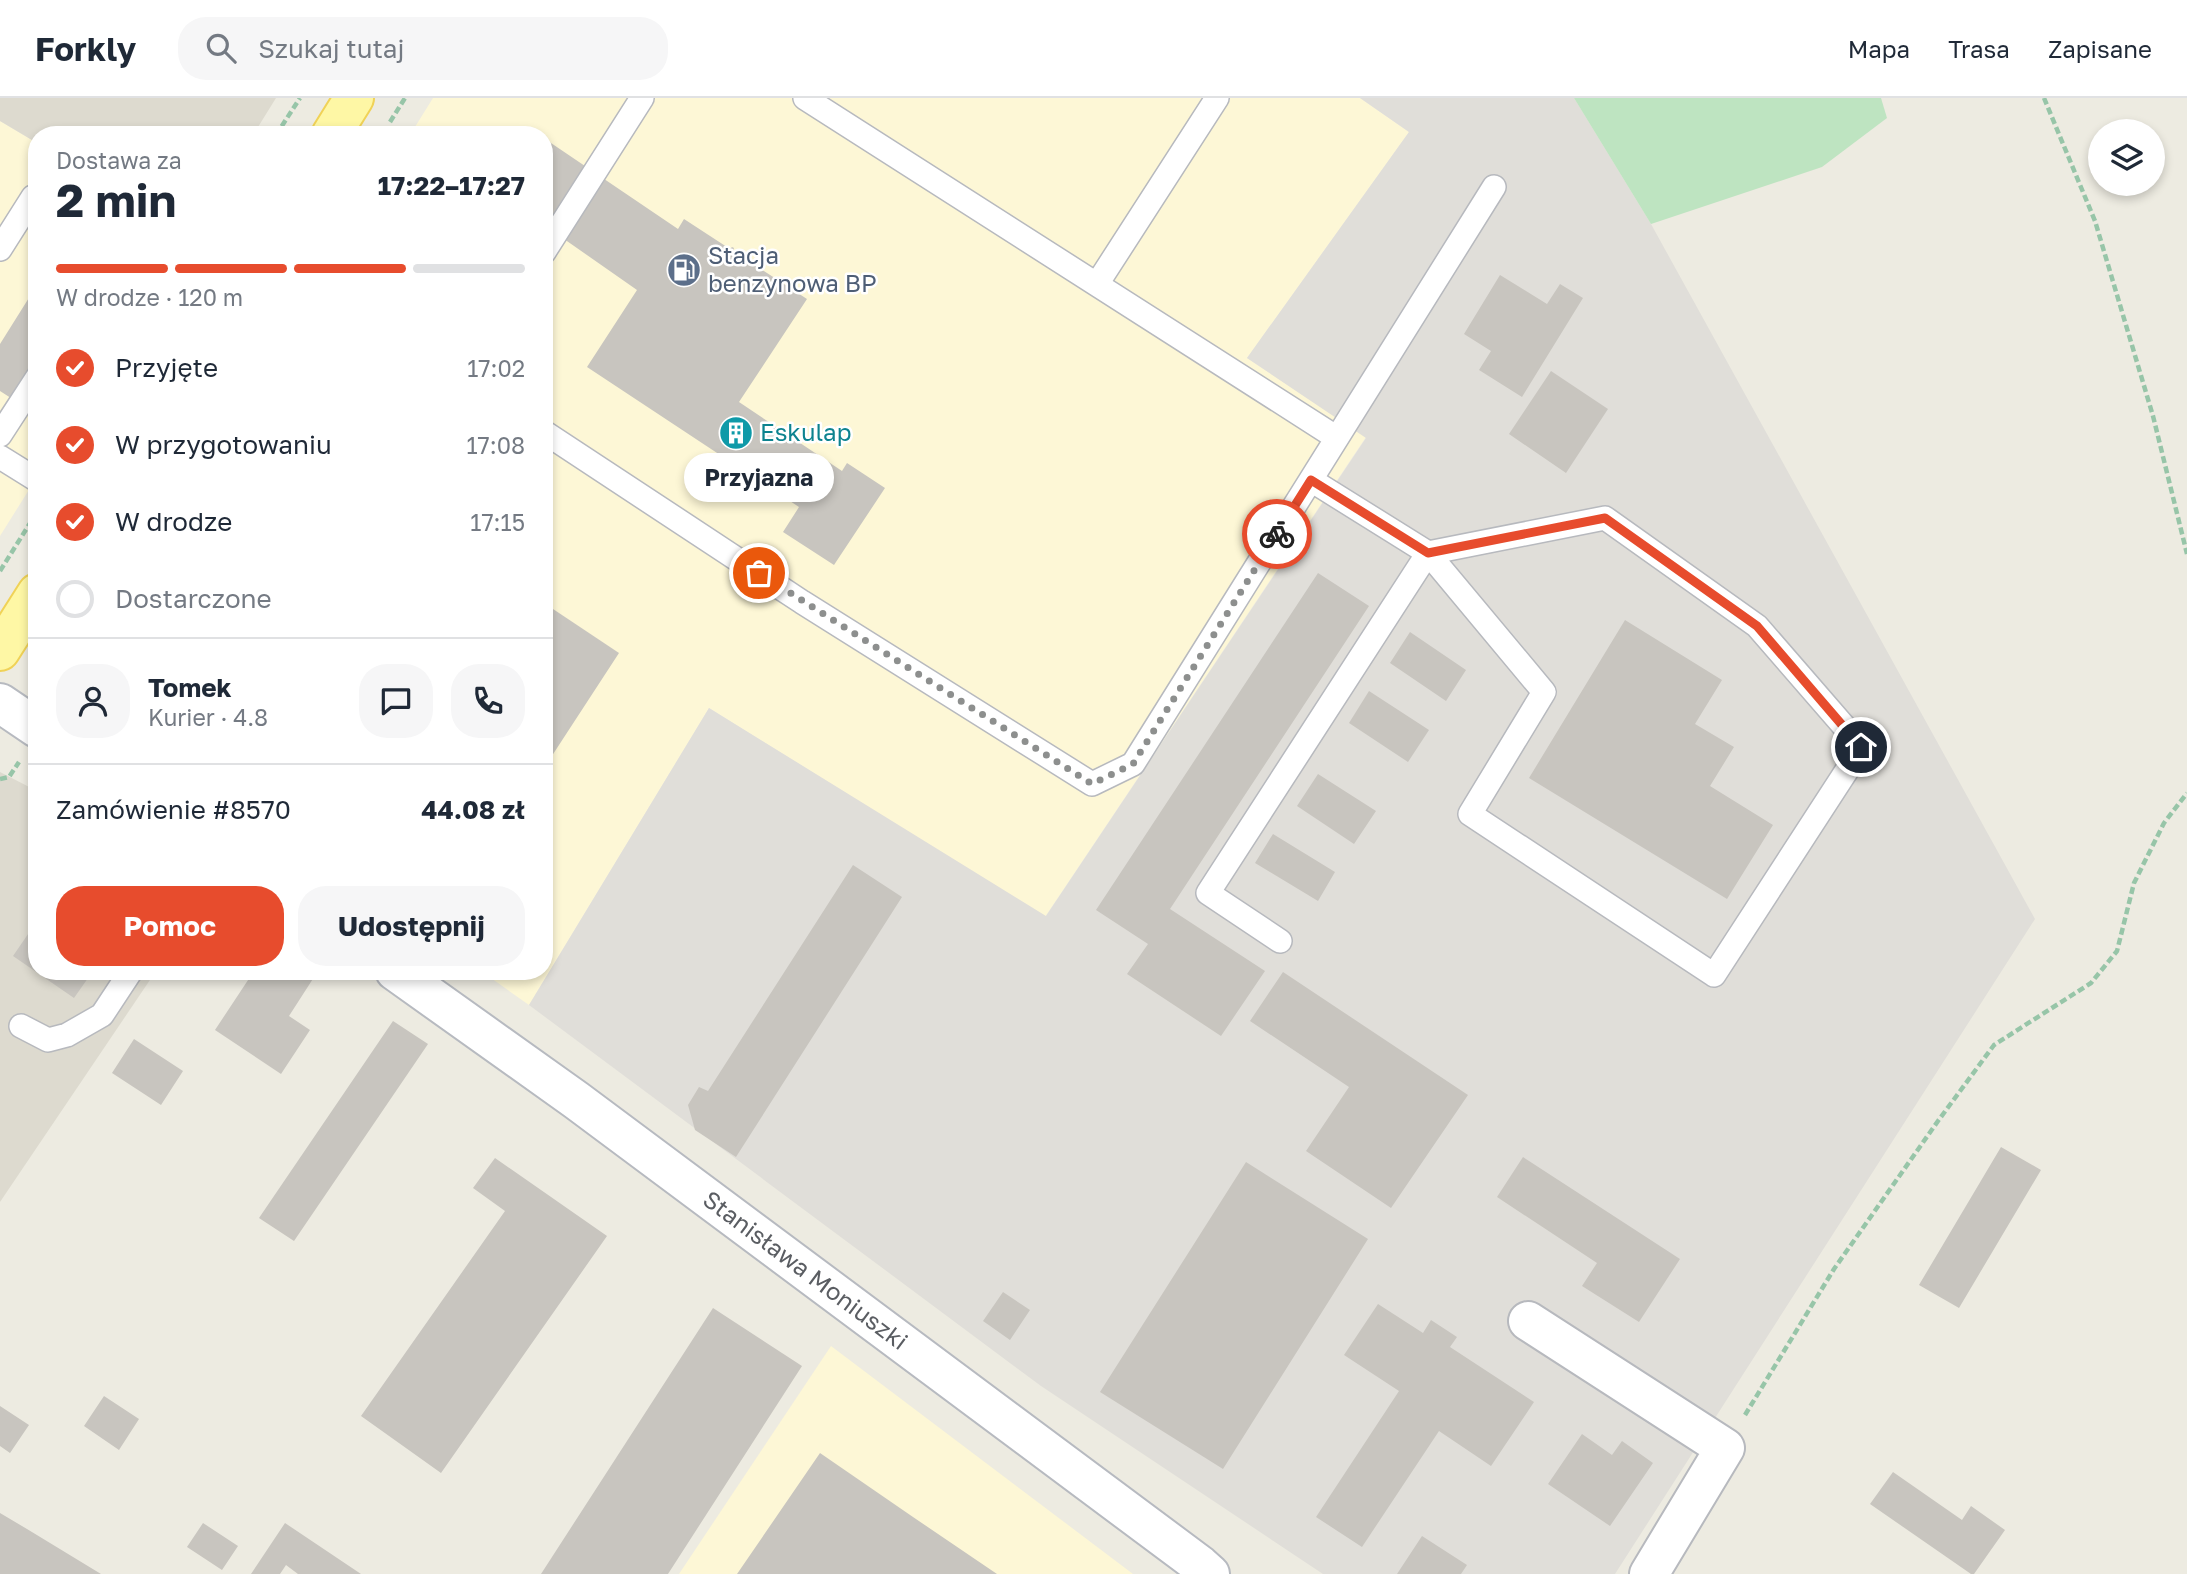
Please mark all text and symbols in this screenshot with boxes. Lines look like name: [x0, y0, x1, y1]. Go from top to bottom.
search box: [178, 17, 668, 80]
text: Forkly: [35, 29, 136, 68]
icon: search: [202, 29, 240, 67]
text: Szukaj tutaj: [258, 33, 404, 64]
text: Mapa: [1848, 34, 1910, 63]
text: Trasa: [1948, 34, 2010, 63]
text: Zapisane: [2048, 34, 2152, 63]
map controls: [2088, 119, 2165, 196]
button: layers: [2088, 119, 2165, 196]
text: Dostawa za: [56, 146, 182, 174]
text: 17:22–17:27: [378, 170, 525, 201]
text: 2 min: [56, 172, 176, 227]
place label: Stacja benzynowa BP: [708, 240, 877, 297]
fuel station icon: Stacja benzynowa BP: [665, 251, 703, 289]
text: W drodze · 120 m: [56, 283, 243, 311]
icon: check: [56, 349, 94, 387]
text: Przyjęte: [115, 352, 218, 383]
text: 17:02: [467, 354, 525, 382]
building icon: Eskulap: [717, 414, 755, 452]
place label: Eskulap: [760, 417, 851, 446]
icon: check: [56, 426, 94, 464]
text: W przygotowaniu: [115, 429, 332, 460]
text: 17:08: [466, 431, 525, 459]
callout: Przyjazna: [684, 454, 834, 503]
text: Przyjazna: [705, 463, 813, 491]
courier: [1242, 499, 1312, 569]
icon: check: [56, 503, 94, 541]
text: W drodze: [115, 506, 232, 537]
text: 17:15: [470, 508, 525, 536]
icon: bike: [1258, 515, 1296, 553]
pin: [729, 543, 789, 603]
icon: bag: [740, 554, 778, 592]
text: Dostarczone: [115, 583, 272, 614]
button: person: [56, 664, 130, 738]
button: chat: [359, 664, 433, 738]
button: phone: [451, 664, 525, 738]
text: Tomek: [148, 672, 232, 703]
text: Kurier · 4.8: [148, 703, 268, 731]
pin: [1831, 717, 1891, 777]
icon: home: [1842, 728, 1880, 766]
text: Zamówienie #8570: [56, 794, 291, 825]
text: 44.08 zł: [421, 794, 525, 825]
button: Pomoc: [56, 886, 284, 966]
button: Udostępnij: [298, 886, 525, 966]
street label: Stanisława Moniuszki: [698, 1184, 914, 1355]

